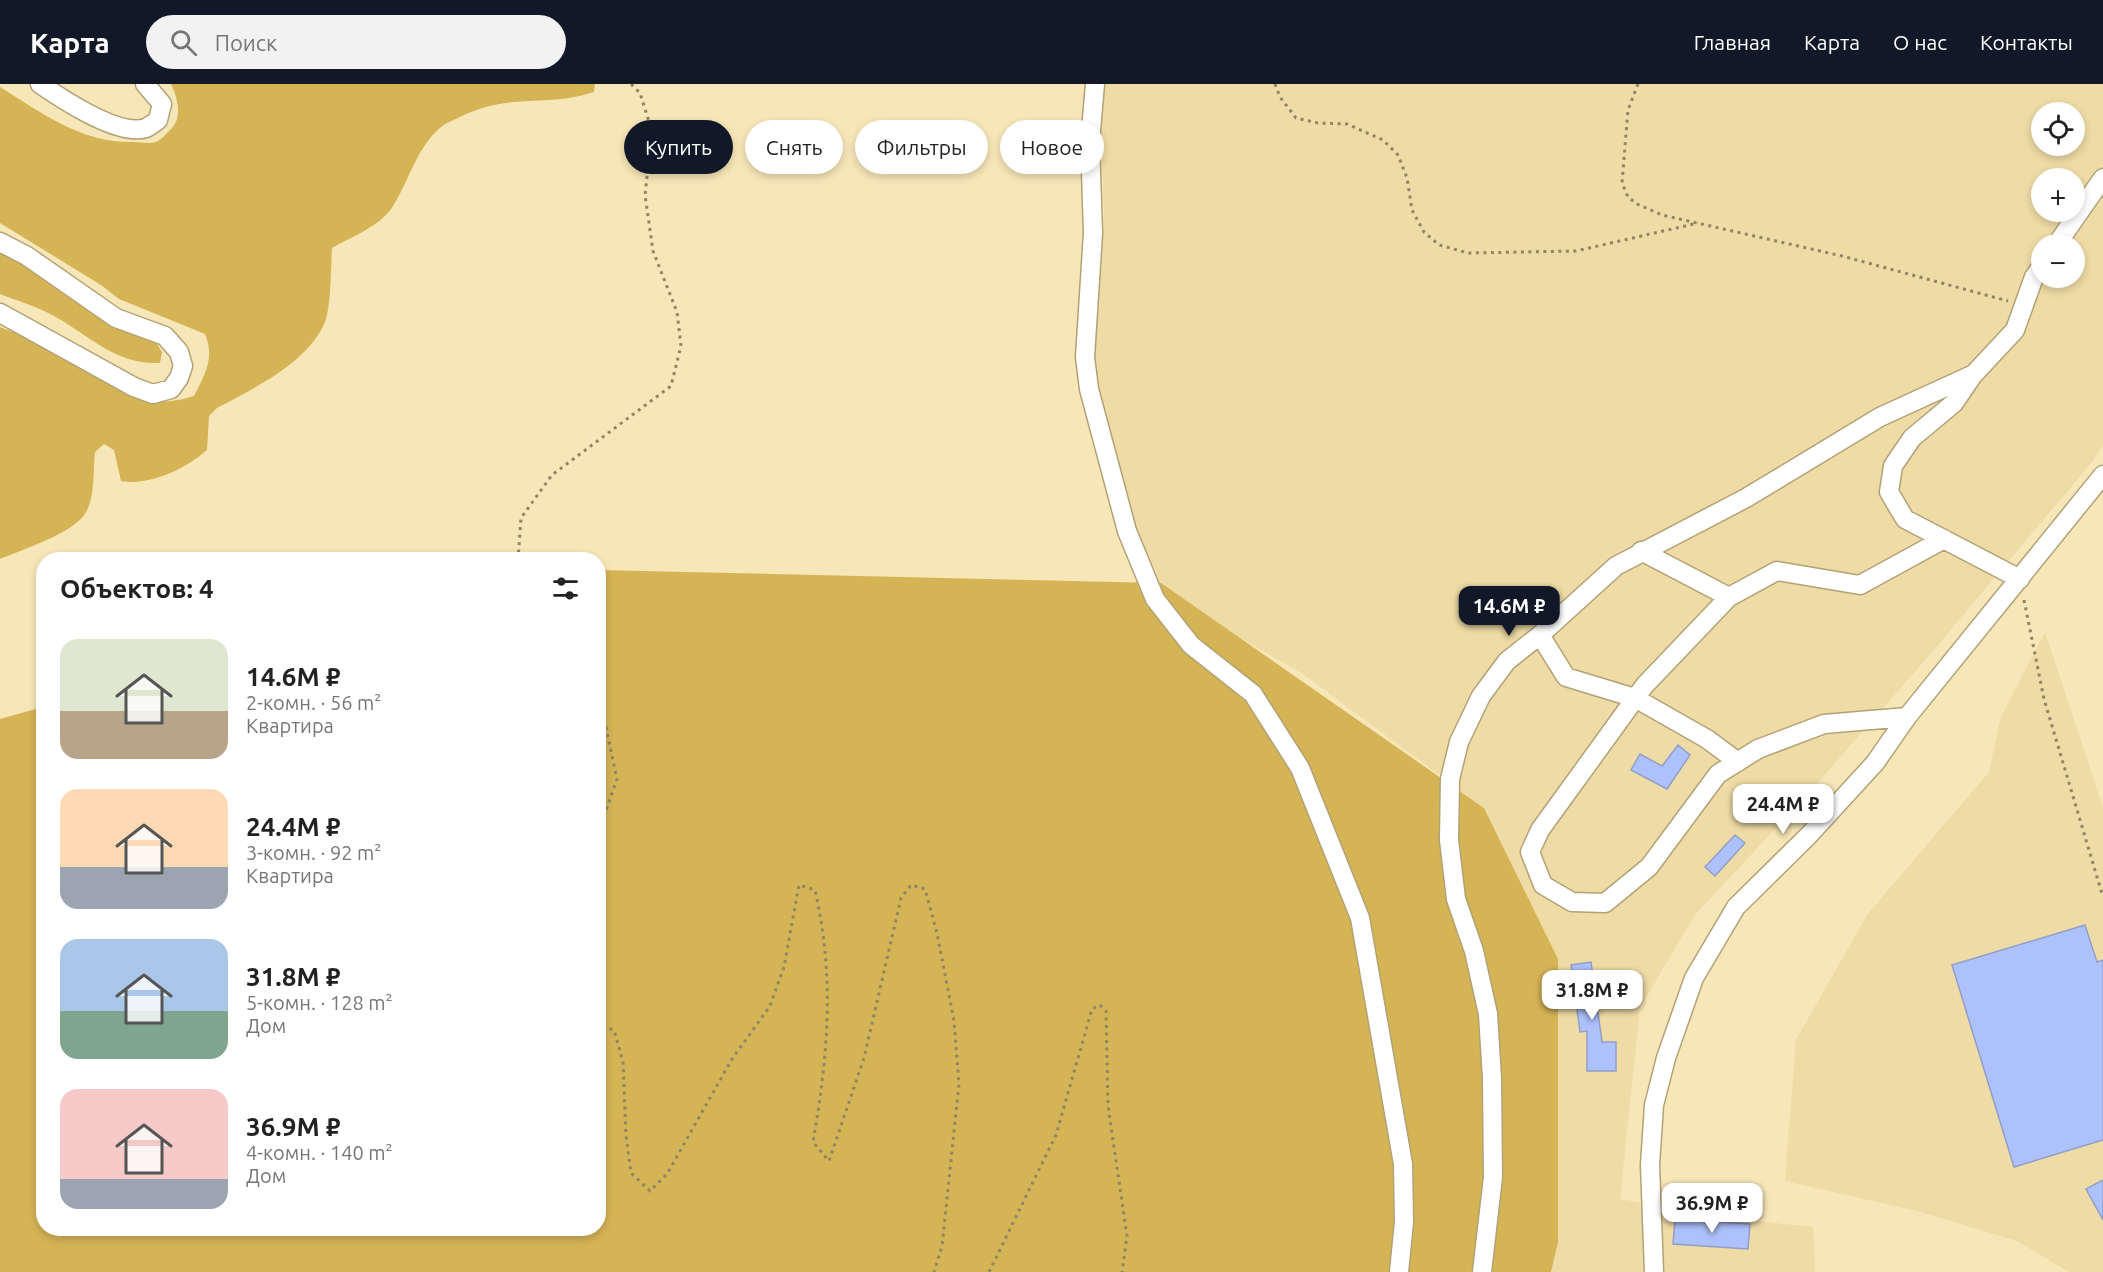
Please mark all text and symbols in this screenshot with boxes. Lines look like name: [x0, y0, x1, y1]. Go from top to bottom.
search box: [146, 15, 566, 69]
icon: search: [167, 26, 200, 59]
text: Карта: [30, 27, 110, 58]
text: Поиск: [215, 30, 277, 55]
text: Главная: [1694, 30, 1771, 54]
text: Карта: [1804, 30, 1860, 54]
text: О нас: [1893, 30, 1947, 54]
text: Контакты: [1980, 30, 2073, 54]
map controls: [2031, 102, 2085, 288]
button: locate: [2031, 102, 2085, 156]
chip: Купить: [624, 120, 733, 174]
chip: Снять: [745, 120, 843, 174]
chip: Фильтры: [855, 120, 988, 174]
chip: Новое: [1000, 120, 1104, 174]
button: +: [2031, 168, 2085, 222]
button: −: [2031, 234, 2085, 288]
icon: filters: [549, 572, 582, 605]
text: Объектов: 4: [60, 574, 214, 603]
pin: 14.6M ₽: [1454, 586, 1564, 637]
text: 14.6M ₽: [1473, 594, 1545, 617]
text: 14.6M ₽: [246, 662, 340, 691]
icon: home: [108, 663, 180, 735]
text: 2-комн. · 56 m²: [246, 691, 381, 714]
text: Квартира: [246, 714, 334, 737]
pin: 24.4M ₽: [1728, 784, 1838, 835]
text: 24.4M ₽: [1747, 792, 1819, 815]
text: 24.4M ₽: [246, 812, 340, 841]
icon: home: [108, 813, 180, 885]
text: 3-комн. · 92 m²: [246, 841, 381, 864]
text: Квартира: [246, 864, 334, 887]
text: 31.8M ₽: [246, 962, 340, 991]
icon: home: [108, 963, 180, 1035]
pin: 31.8M ₽: [1537, 970, 1647, 1021]
text: 31.8M ₽: [1556, 978, 1628, 1001]
text: 5-комн. · 128 m²: [246, 991, 393, 1014]
text: Дом: [246, 1014, 286, 1037]
text: 36.9M ₽: [246, 1112, 340, 1141]
icon: home: [108, 1113, 180, 1185]
text: 4-комн. · 140 m²: [246, 1141, 393, 1164]
text: Дом: [246, 1164, 286, 1187]
pin: 36.9M ₽: [1657, 1183, 1767, 1234]
text: 36.9M ₽: [1676, 1191, 1748, 1214]

